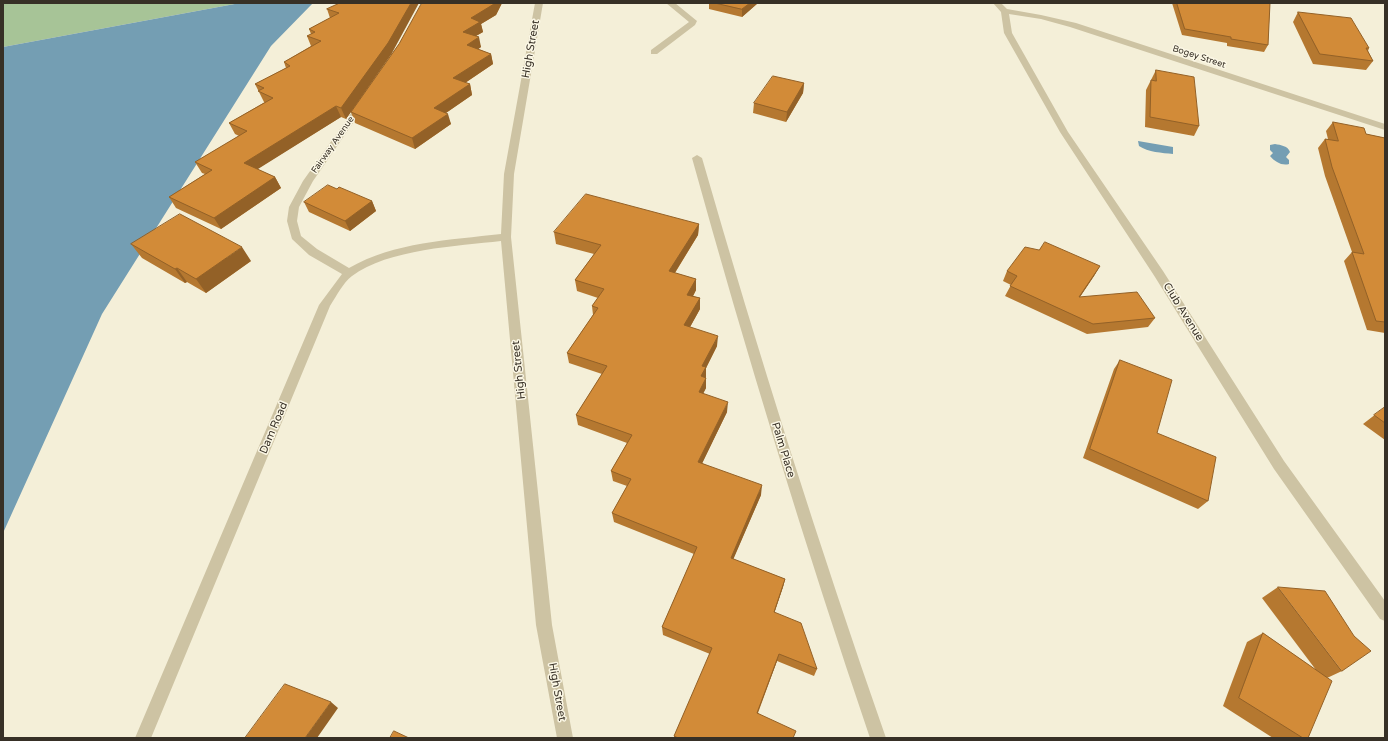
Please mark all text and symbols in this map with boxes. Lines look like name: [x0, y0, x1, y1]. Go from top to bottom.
street label: High Street: [519, 19, 543, 79]
street label: Bogey Street: [1171, 43, 1227, 71]
street label: Fairway Avenue: [309, 114, 357, 176]
street label: Club Avenue: [1160, 280, 1206, 344]
street label: High Street: [509, 340, 529, 400]
street label: Dam Road: [257, 400, 291, 456]
street label: Palm Place: [768, 421, 798, 479]
street label: High Street: [545, 662, 569, 722]

